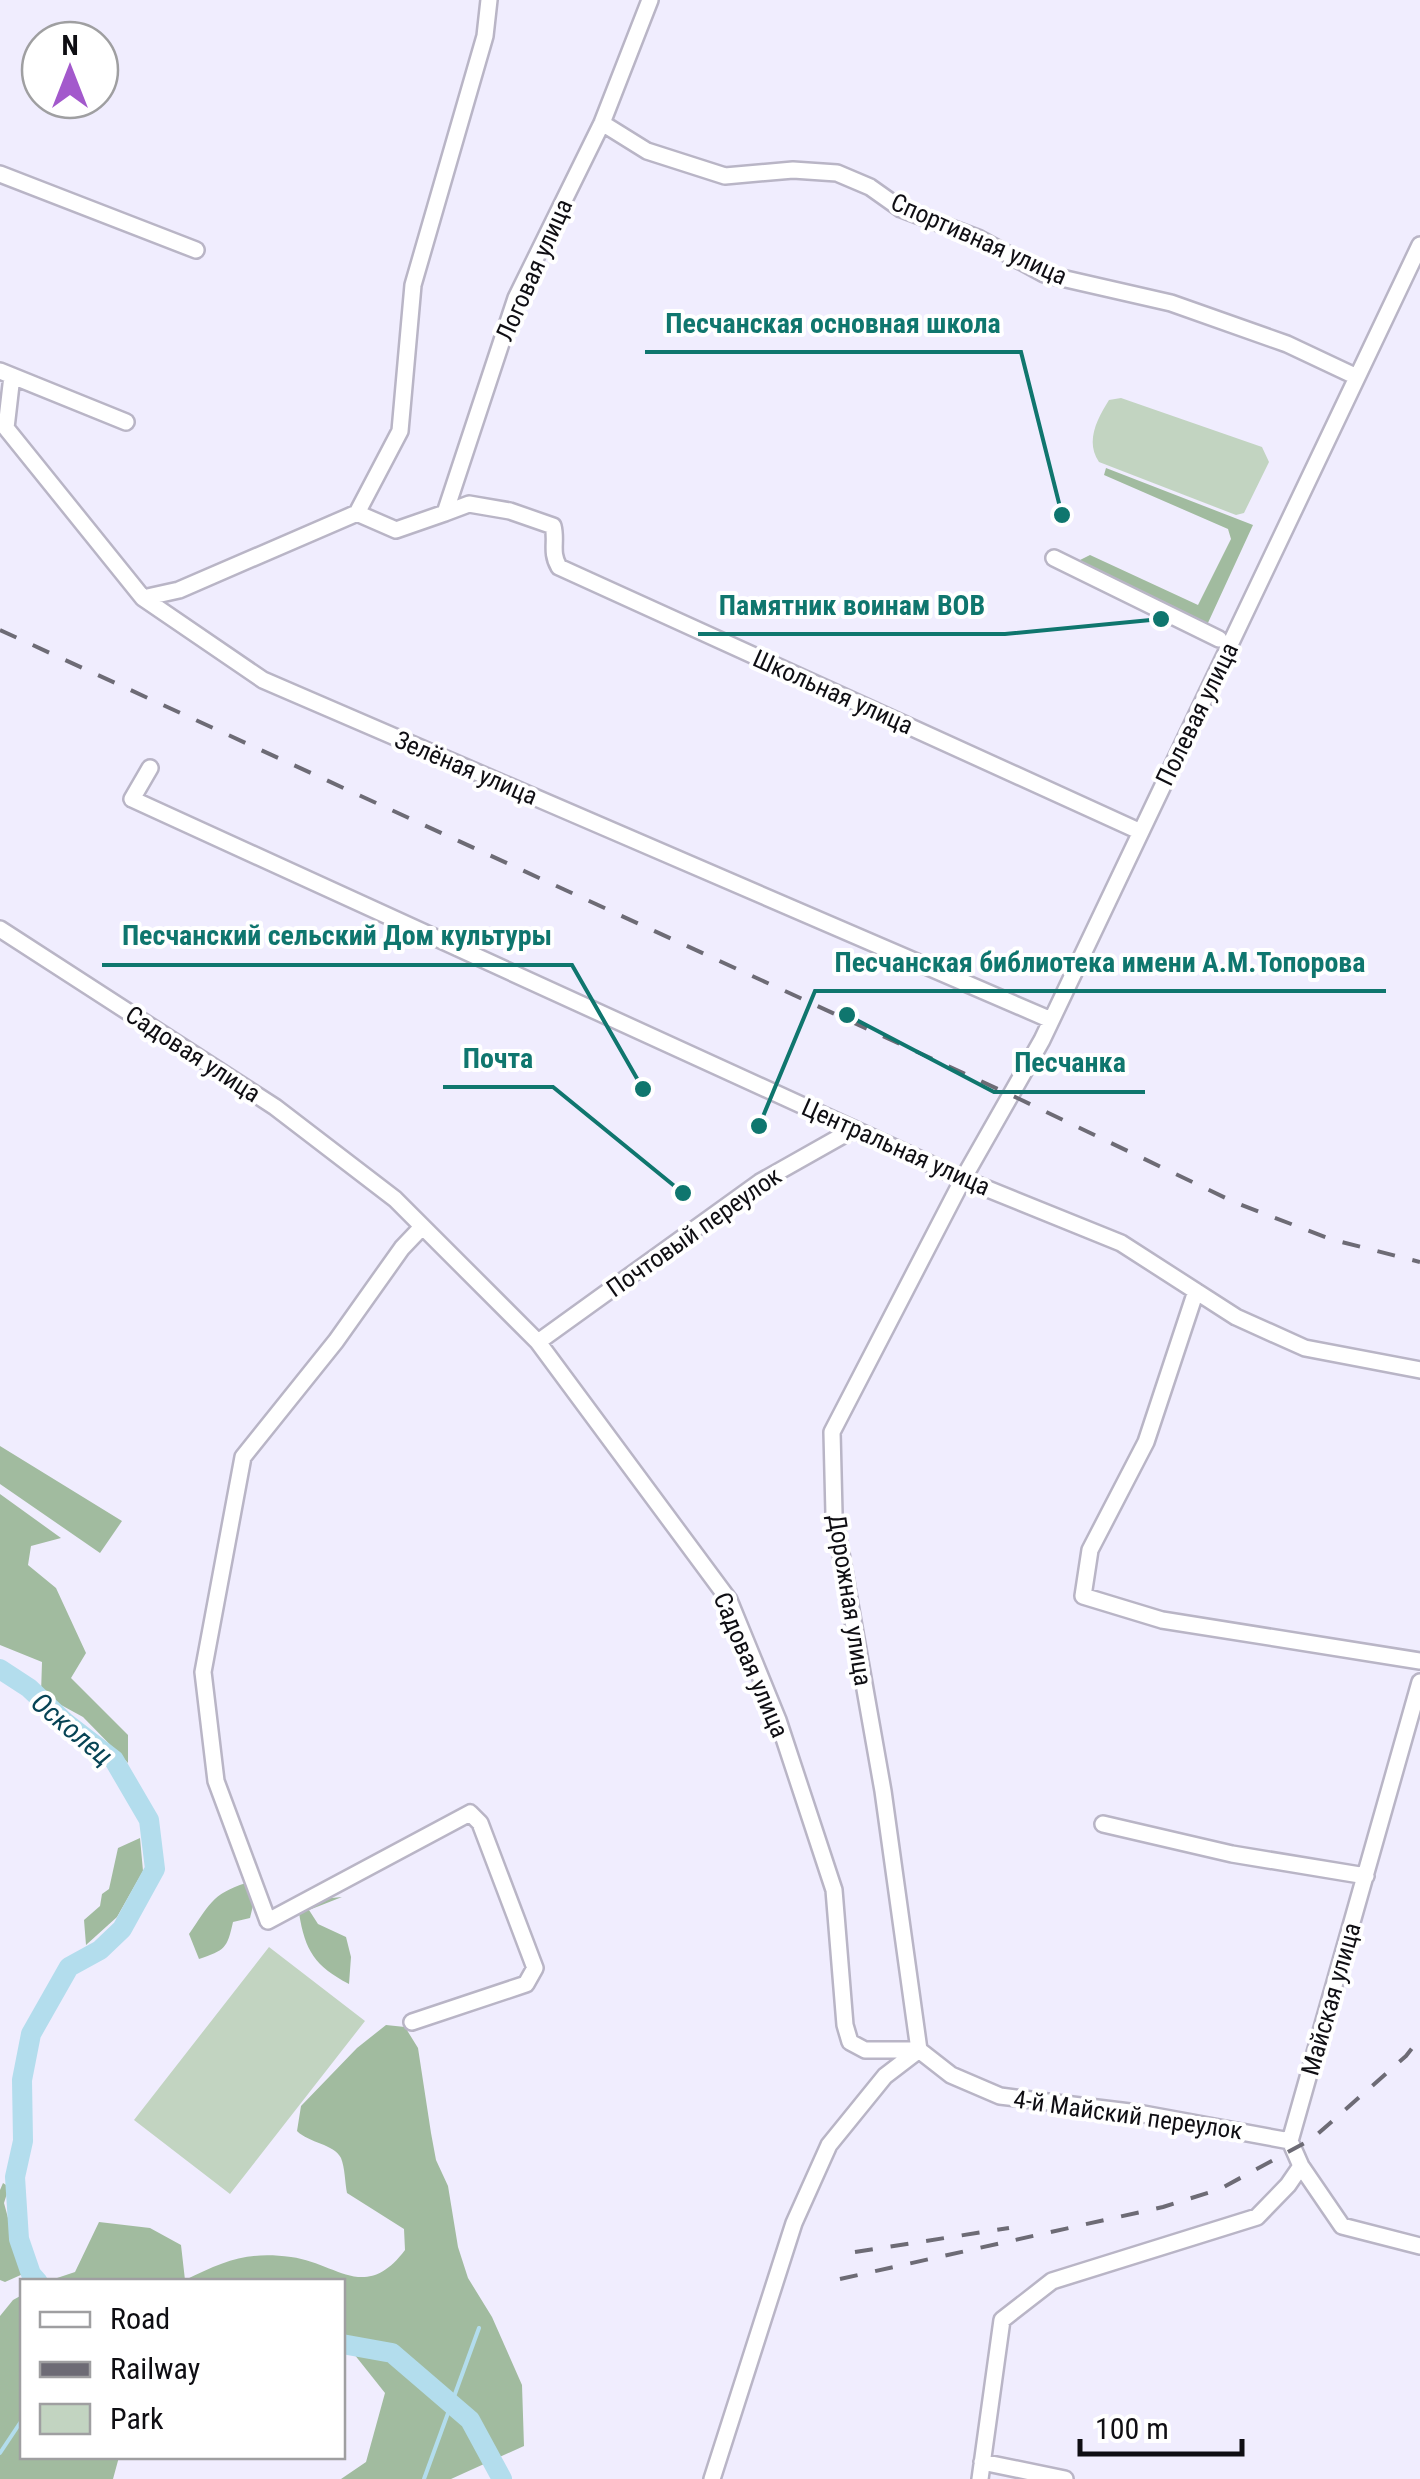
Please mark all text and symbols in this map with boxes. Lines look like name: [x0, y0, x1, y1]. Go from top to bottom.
north arrow: [20, 20, 120, 120]
text: N: [61, 29, 79, 62]
street label: Спортивная улица: [886, 187, 1072, 291]
street label: Логовая улица: [490, 194, 578, 346]
callout: Песчанская основная школа: [645, 294, 1021, 352]
text: Песчанская основная школа: [665, 307, 1001, 340]
callout: Памятник воинам ВОВ: [698, 576, 1005, 634]
text: Памятник воинам ВОВ: [719, 589, 985, 622]
street label: Полевая улица: [1150, 638, 1244, 790]
street label: Школьная улица: [748, 644, 918, 740]
street label: Зелёная улица: [390, 725, 542, 811]
callout: Песчанский сельский Дом культуры: [102, 907, 572, 965]
text: Песчанский сельский Дом культуры: [122, 919, 552, 952]
callout: Песчанская библиотека имени А.М.Топорова: [815, 933, 1386, 991]
text: Песчанская библиотека имени А.М.Топорова: [834, 946, 1366, 979]
street label: Садовая улица: [120, 1000, 266, 1108]
callout: Почта: [443, 1029, 553, 1087]
callout: Песчанка: [994, 1034, 1145, 1092]
text: Почта: [463, 1042, 533, 1075]
text: Песчанка: [1014, 1046, 1126, 1079]
street label: Центральная улица: [797, 1092, 995, 1202]
street label: Почтовый переулок: [601, 1161, 787, 1303]
street label: Дорожная улица: [822, 1512, 878, 1688]
street label: Садовая улица: [707, 1588, 795, 1742]
water label: Осколец: [25, 1686, 119, 1772]
street label: Майская улица: [1295, 1919, 1367, 2079]
street label: 4-й Майский переулок: [1012, 2085, 1244, 2145]
legend: [20, 2279, 345, 2459]
text: Road: [110, 2301, 170, 2336]
text: Railway: [110, 2351, 200, 2386]
scale bar: [1080, 2394, 1242, 2456]
text: Park: [110, 2401, 164, 2436]
text: 100 m: [1095, 2411, 1169, 2446]

